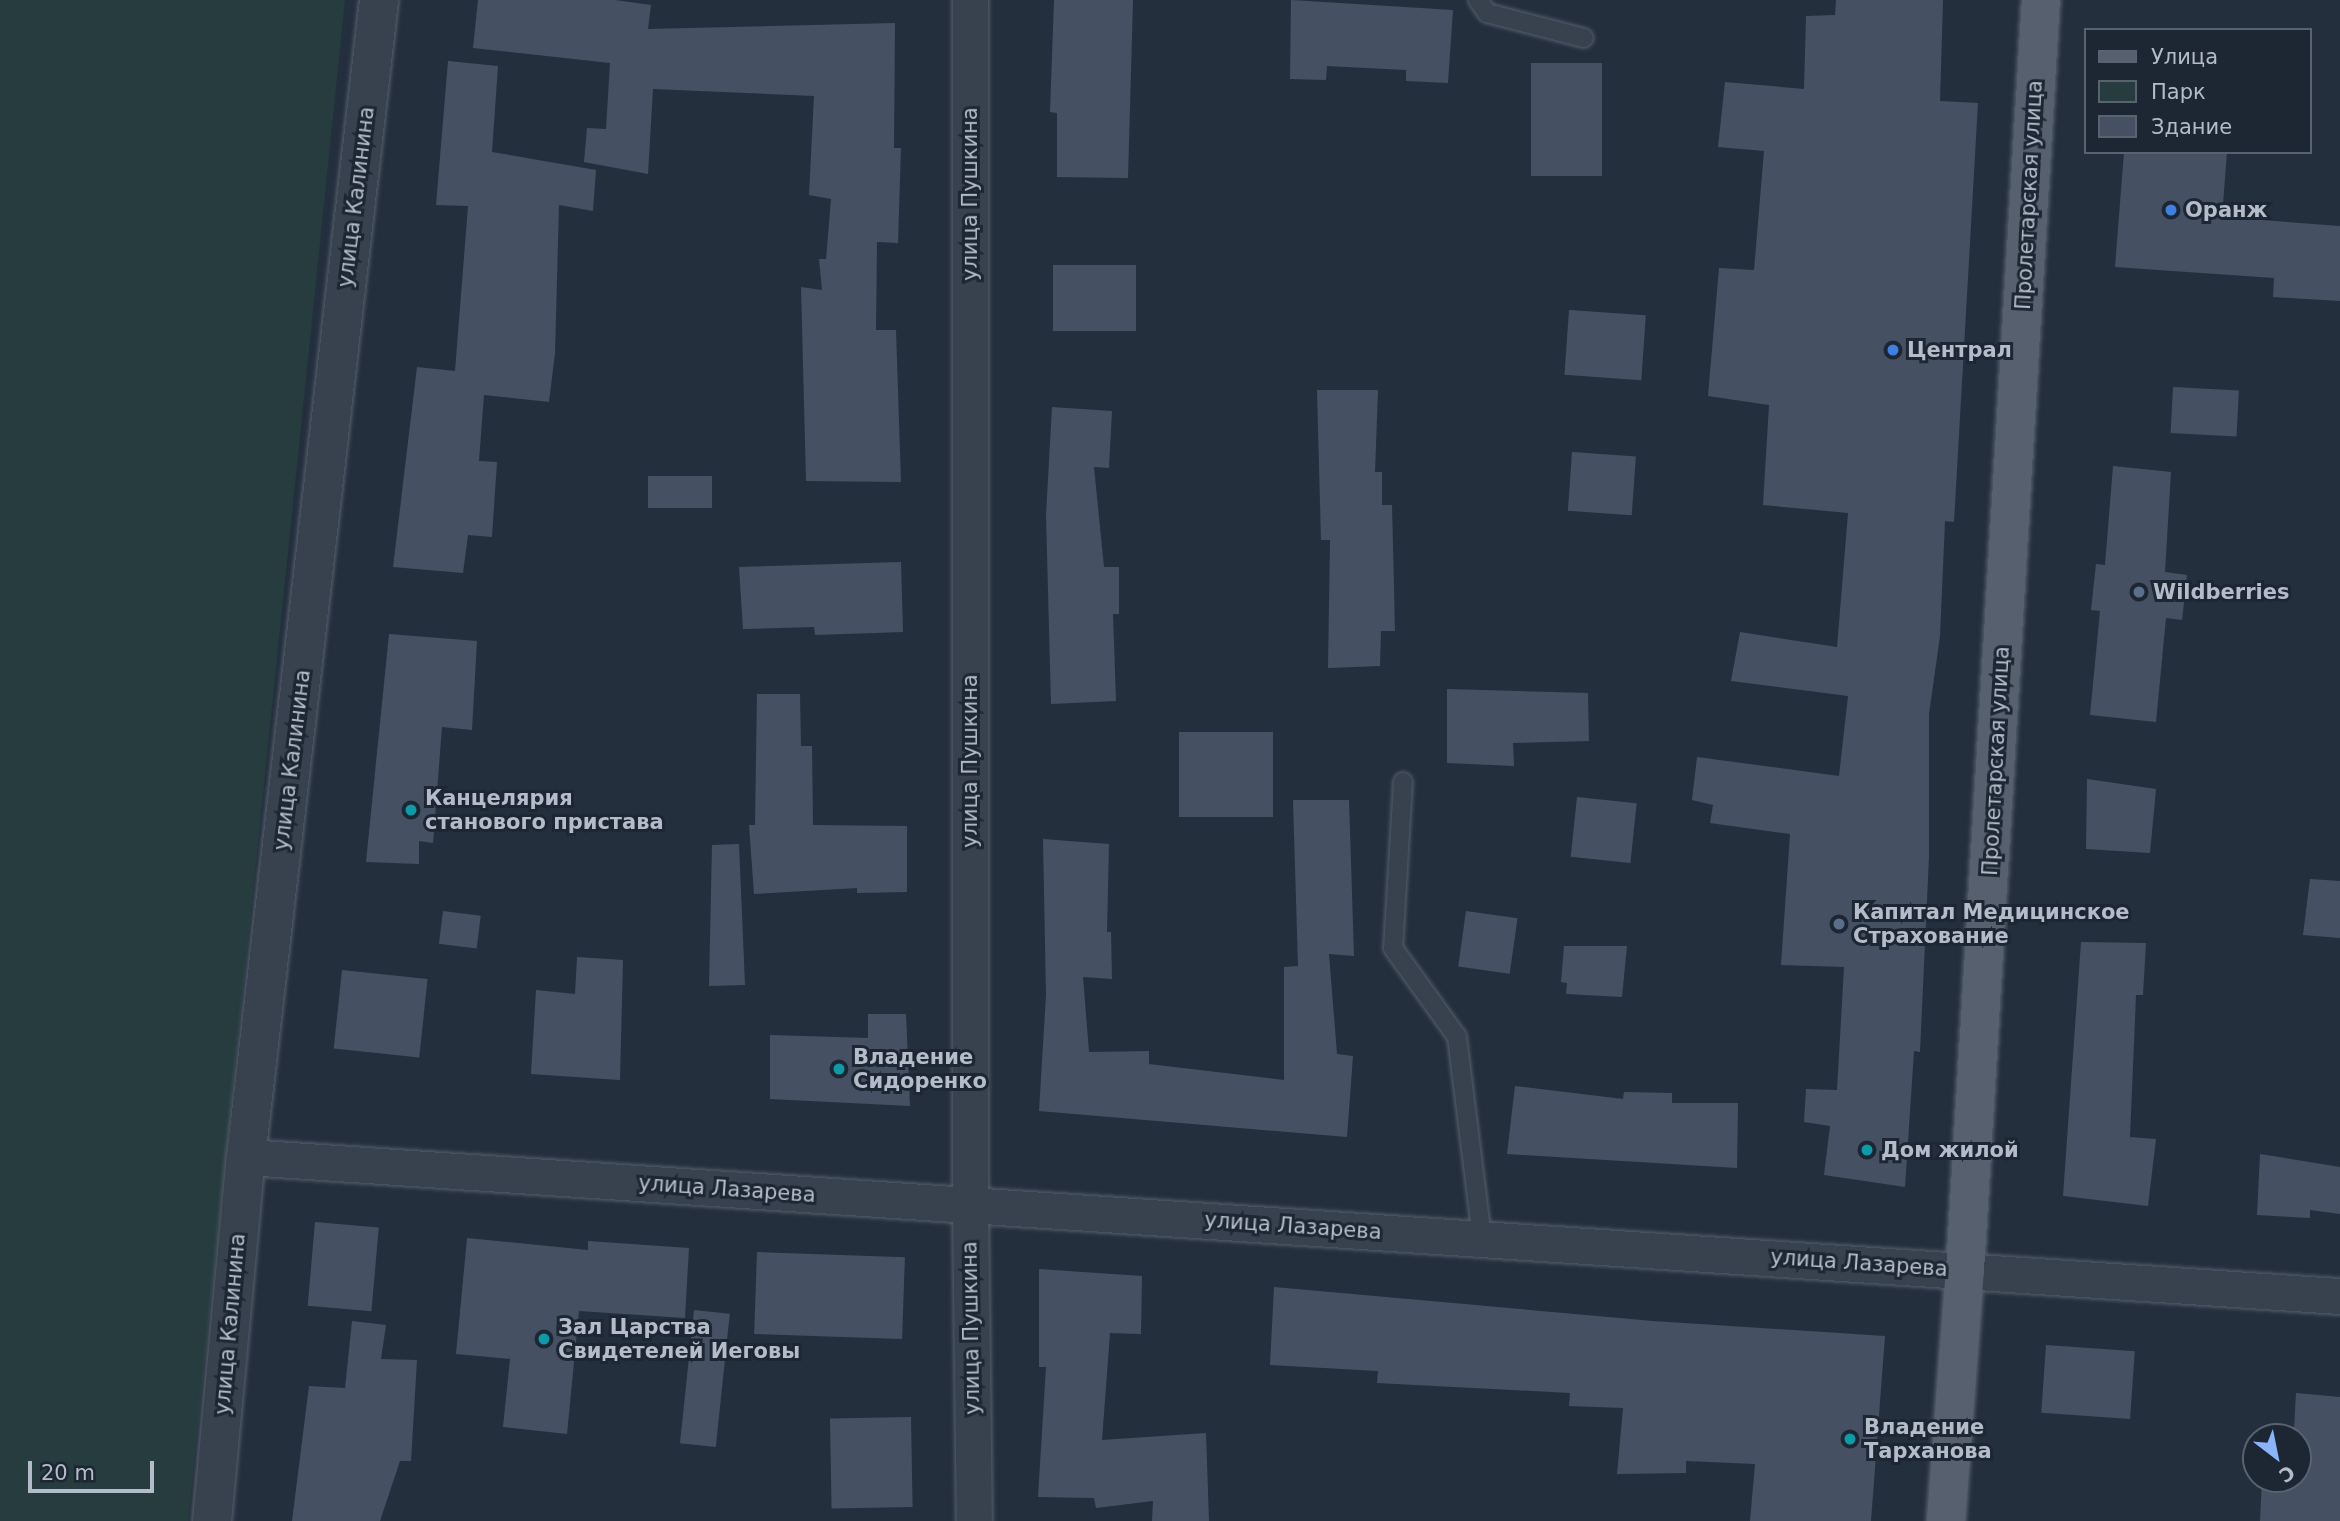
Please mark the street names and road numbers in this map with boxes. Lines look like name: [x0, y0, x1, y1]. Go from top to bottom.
street label: Пролетарская улица: [2010, 80, 2048, 310]
street label: улица Калинина: [332, 105, 380, 289]
street label: улица Пушкина: [957, 107, 983, 281]
street label: Пролетарская улица: [1977, 646, 2015, 876]
street label: улица Калинина: [268, 668, 316, 852]
street label: улица Пушкина: [957, 674, 983, 848]
street label: улица Лазарева: [638, 1170, 816, 1208]
street label: улица Лазарева: [1204, 1207, 1382, 1245]
street label: улица Калинина: [210, 1232, 250, 1416]
street label: улица Пушкина: [957, 1241, 985, 1415]
street label: улица Лазарева: [1770, 1244, 1948, 1282]

